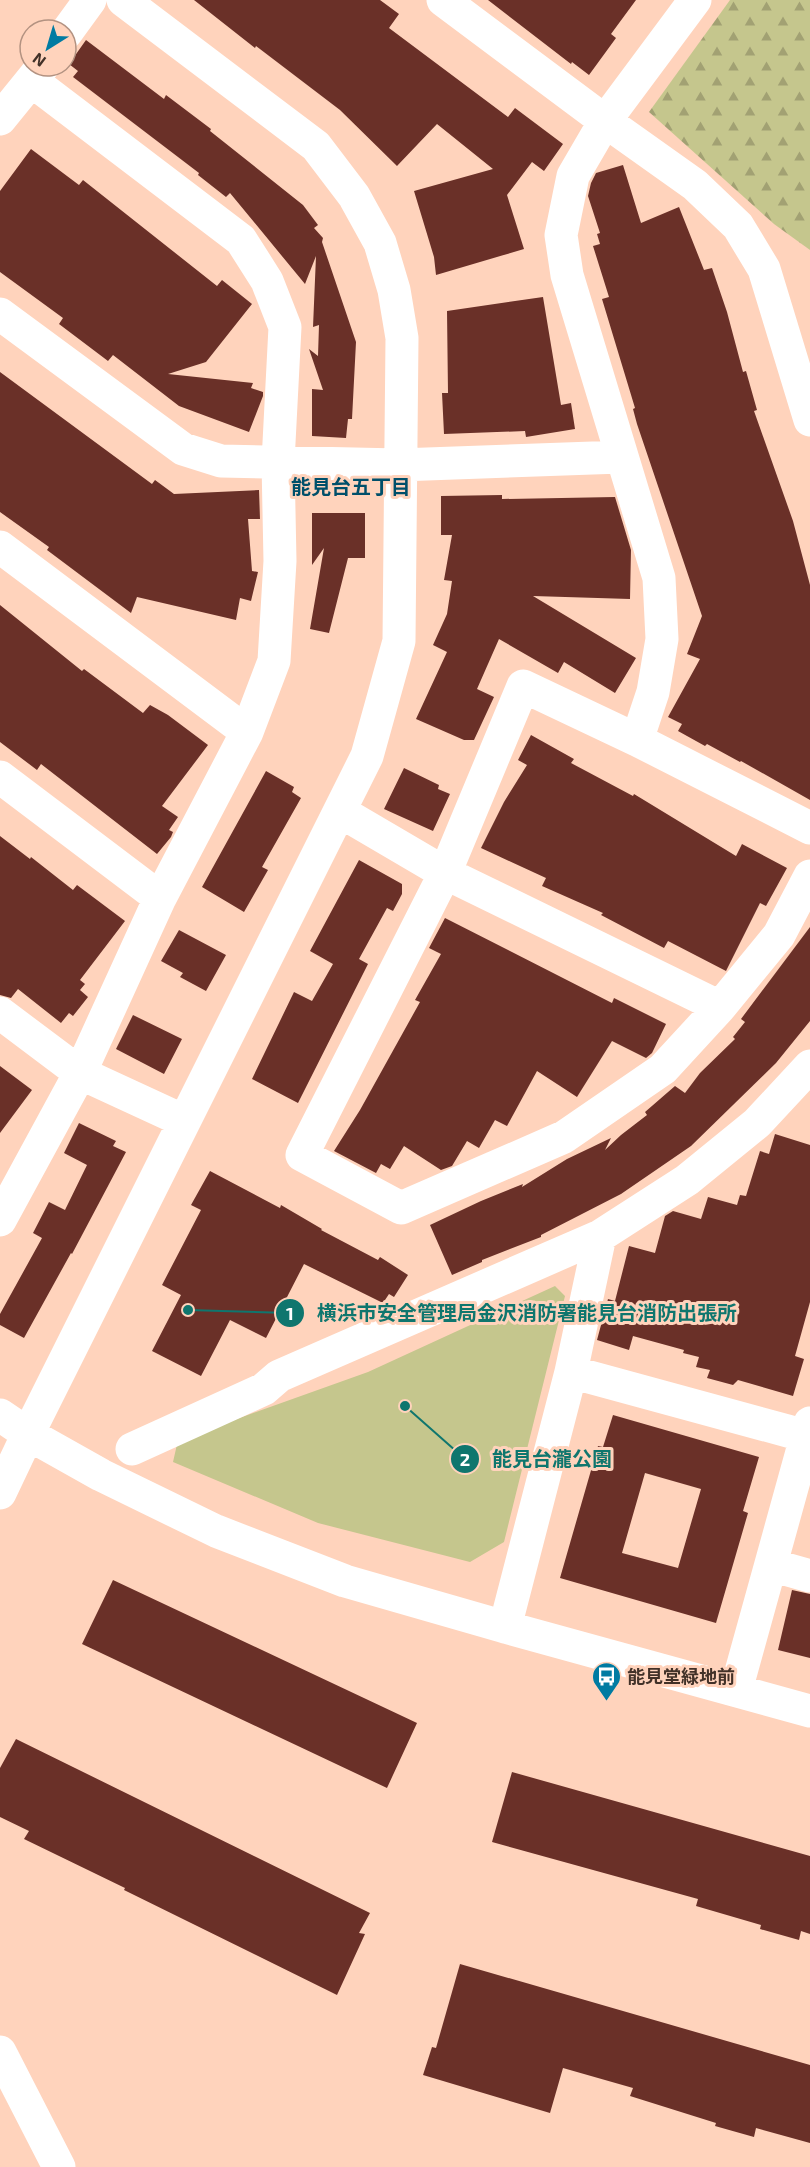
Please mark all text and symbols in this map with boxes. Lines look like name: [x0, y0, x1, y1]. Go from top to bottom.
north arrow: [18, 18, 78, 78]
text: N: [28, 49, 49, 71]
district label: 能見台五丁目: [291, 474, 411, 498]
callout: 横浜市安全管理局金沢消防署能見台消防出張所: [275, 1294, 749, 1332]
text: 横浜市安全管理局金沢消防署能見台消防出張所: [317, 1300, 737, 1324]
text: 1: [286, 1302, 294, 1324]
callout: 能見台瀧公園: [450, 1440, 624, 1478]
text: 能見台瀧公園: [492, 1446, 612, 1470]
text: 2: [460, 1448, 470, 1470]
bus stop icon: 能見堂緑地前: [590, 1660, 622, 1702]
place label: 能見堂緑地前: [627, 1665, 735, 1687]

